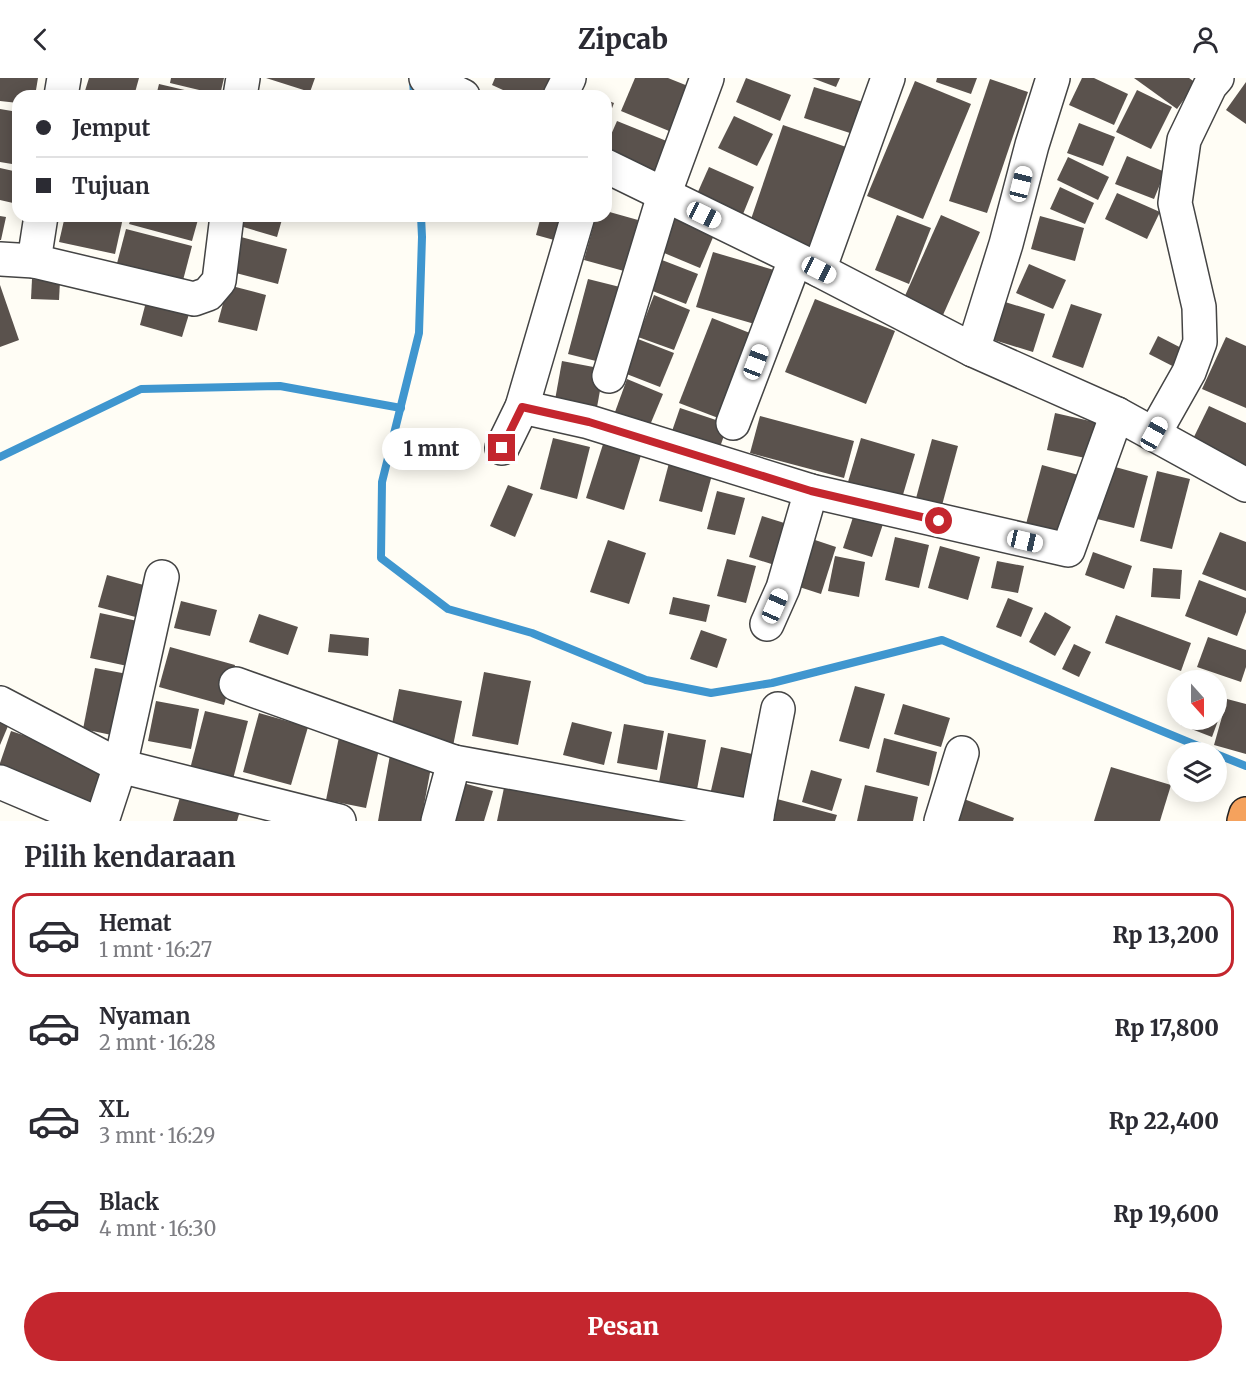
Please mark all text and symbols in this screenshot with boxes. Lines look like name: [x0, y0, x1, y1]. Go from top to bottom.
text: Zipcab: [578, 22, 668, 56]
icon: back: [24, 23, 57, 56]
icon: person: [1189, 23, 1222, 56]
text: Jemput: [72, 114, 150, 142]
car: [1008, 164, 1034, 204]
text: Tujuan: [72, 172, 150, 200]
car: [684, 199, 724, 231]
car: [799, 254, 839, 286]
car: [741, 342, 771, 382]
car: [1137, 414, 1171, 454]
callout: 1 mnt: [382, 427, 481, 469]
route end: [488, 434, 515, 461]
text: 1 mnt: [404, 436, 459, 461]
route start: [925, 507, 952, 534]
car: [1005, 528, 1045, 554]
car: [759, 586, 791, 626]
north arrow: [1167, 670, 1227, 730]
map controls: [1167, 670, 1227, 802]
button: layers: [1167, 742, 1227, 802]
text: Pilih kendaraan: [24, 840, 236, 874]
icon: car: [27, 908, 81, 962]
text: Hemat: [99, 909, 172, 937]
text: Rp 13,200: [1113, 921, 1219, 949]
text: 1 mnt · 16:27: [99, 937, 212, 962]
icon: car: [27, 1001, 81, 1055]
text: Nyaman: [99, 1002, 190, 1030]
text: Rp 17,800: [1115, 1014, 1219, 1042]
text: 2 mnt · 16:28: [99, 1030, 216, 1055]
icon: car: [27, 1094, 81, 1148]
text: XL: [99, 1095, 129, 1123]
text: Rp 22,400: [1109, 1107, 1219, 1135]
text: 3 mnt · 16:29: [99, 1123, 215, 1148]
icon: car: [27, 1187, 81, 1241]
text: Black: [99, 1188, 159, 1216]
text: Rp 19,600: [1113, 1200, 1219, 1228]
text: 4 mnt · 16:30: [99, 1216, 216, 1241]
button: Pesan: [24, 1292, 1222, 1361]

